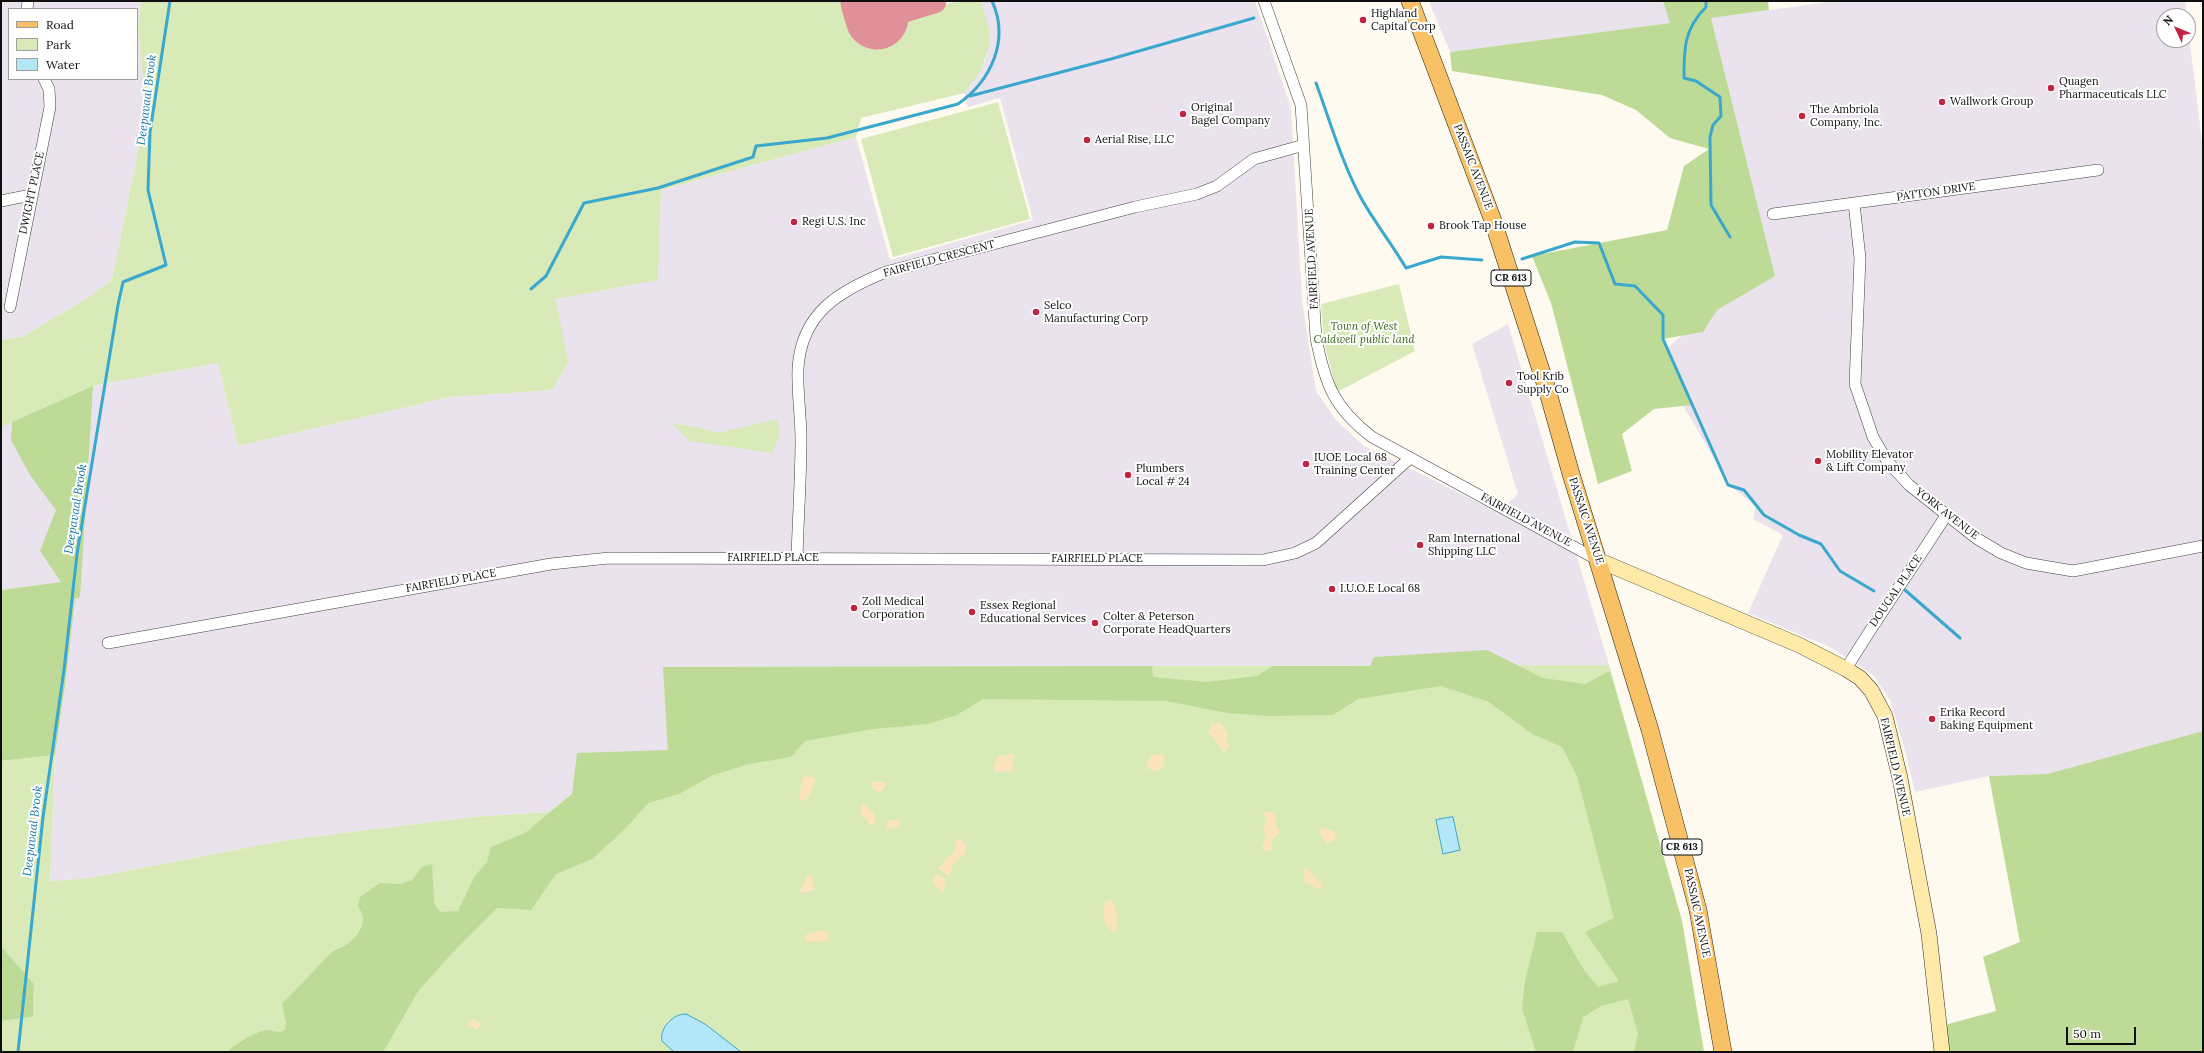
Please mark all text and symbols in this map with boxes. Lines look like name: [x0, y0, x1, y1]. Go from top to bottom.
place label: Highland Capital Corp: [1371, 7, 1435, 33]
legend: [8, 8, 138, 80]
north arrow: [2156, 8, 2196, 48]
text: N: [2160, 12, 2176, 28]
marker: Highland Capital Corp: [1358, 15, 1368, 25]
text: Road: [46, 17, 74, 32]
text: Park: [46, 37, 71, 52]
water label: Deepavaal Brook: [134, 54, 160, 146]
text: Water: [46, 57, 80, 72]
place label: Quagen Pharmaceuticals LLC: [2059, 75, 2166, 101]
marker: Quagen Pharmaceuticals LLC: [2046, 83, 2056, 93]
place label: Wallwork Group: [1950, 95, 2033, 109]
marker: Wallwork Group: [1937, 97, 1947, 107]
place label: Original Bagel Company: [1191, 101, 1270, 127]
place label: The Ambriola Company, Inc.: [1810, 103, 1883, 129]
marker: Original Bagel Company: [1178, 109, 1188, 119]
marker: The Ambriola Company, Inc.: [1797, 111, 1807, 121]
street label: PASSAIC AVENUE: [1451, 122, 1495, 212]
place label: Aerial Rise, LLC: [1095, 133, 1174, 147]
marker: Aerial Rise, LLC: [1082, 135, 1092, 145]
street label: DWIGHT PLACE: [17, 151, 47, 235]
street label: PATTON DRIVE: [1896, 180, 1976, 204]
street label: FAIRFIELD AVENUE: [1303, 208, 1321, 310]
place label: Regi U.S. Inc: [802, 215, 866, 229]
marker: Regi U.S. Inc: [789, 217, 799, 227]
place label: Brook Tap House: [1439, 219, 1526, 233]
marker: Brook Tap House: [1426, 221, 1436, 231]
street label: FAIRFIELD CRESCENT: [882, 238, 996, 280]
road number: CR 613: [1491, 270, 1531, 286]
place label: Selco Manufacturing Corp: [1044, 299, 1148, 325]
marker: Selco Manufacturing Corp: [1031, 307, 1041, 317]
park label: Town of West Caldwell public land: [1313, 320, 1415, 346]
place label: Tool Krib Supply Co: [1517, 370, 1569, 396]
marker: Tool Krib Supply Co: [1504, 378, 1514, 388]
place label: Mobility Elevator & Lift Company: [1826, 448, 1913, 474]
place label: IUOE Local 68 Training Center: [1314, 451, 1395, 477]
marker: Mobility Elevator & Lift Company: [1813, 456, 1823, 466]
marker: IUOE Local 68 Training Center: [1301, 459, 1311, 469]
place label: Plumbers Local # 24: [1136, 462, 1190, 488]
water label: Deepavaal Brook: [62, 463, 90, 555]
marker: Plumbers Local # 24: [1123, 470, 1133, 480]
street label: PASSAIC AVENUE: [1566, 476, 1606, 566]
street label: YORK AVENUE: [1913, 485, 1981, 543]
street label: FAIRFIELD AVENUE: [1478, 490, 1574, 550]
place label: Ram International Shipping LLC: [1428, 532, 1520, 558]
marker: Ram International Shipping LLC: [1415, 540, 1425, 550]
street label: FAIRFIELD PLACE: [727, 551, 819, 565]
street label: FAIRFIELD PLACE: [1051, 552, 1143, 566]
street label: DOUGAL PLACE: [1867, 552, 1925, 630]
street label: FAIRFIELD PLACE: [405, 567, 497, 595]
place label: I.U.O.E Local 68: [1340, 582, 1420, 596]
marker: I.U.O.E Local 68: [1327, 584, 1337, 594]
place label: Zoll Medical Corporation: [862, 595, 925, 621]
place label: Essex Regional Educational Services: [980, 599, 1086, 625]
marker: Zoll Medical Corporation: [849, 603, 859, 613]
marker: Essex Regional Educational Services: [967, 607, 977, 617]
place label: Colter & Peterson Corporate HeadQuarters: [1103, 610, 1231, 636]
marker: Colter & Peterson Corporate HeadQuarters: [1090, 618, 1100, 628]
place label: Erika Record Baking Equipment: [1940, 706, 2033, 732]
marker: Erika Record Baking Equipment: [1927, 714, 1937, 724]
street label: FAIRFIELD AVENUE: [1877, 716, 1913, 818]
water label: Deepavaal Brook: [20, 785, 46, 877]
road number: CR 613: [1662, 839, 1702, 855]
street label: PASSAIC AVENUE: [1681, 867, 1713, 959]
scale bar: [2068, 1019, 2138, 1045]
text: 50 m: [2073, 1026, 2101, 1041]

